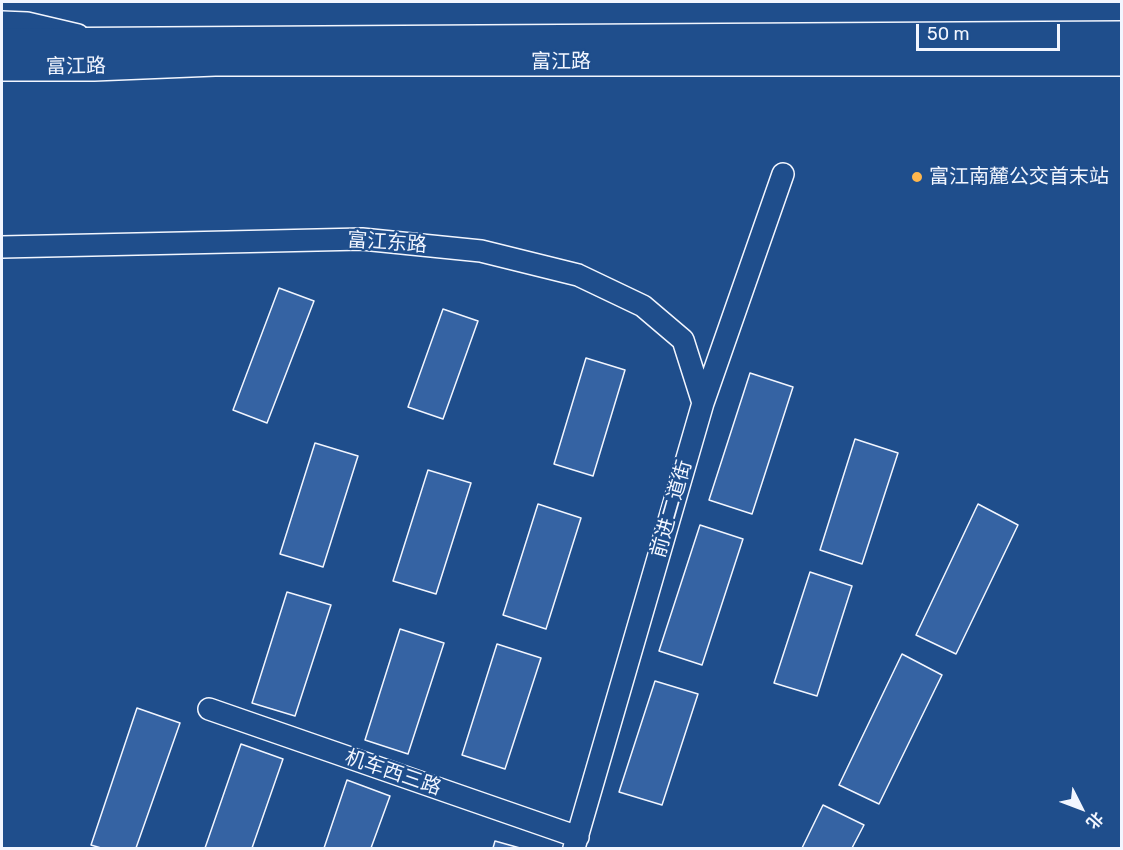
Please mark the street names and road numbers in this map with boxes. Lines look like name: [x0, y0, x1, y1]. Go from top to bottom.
street label: 富江路: [531, 50, 591, 74]
street label: 富江路: [46, 54, 106, 80]
street label: 富江东路: [346, 228, 428, 258]
street label: 前进二道街: [647, 458, 697, 560]
street label: 机车西三路: [342, 745, 444, 801]

